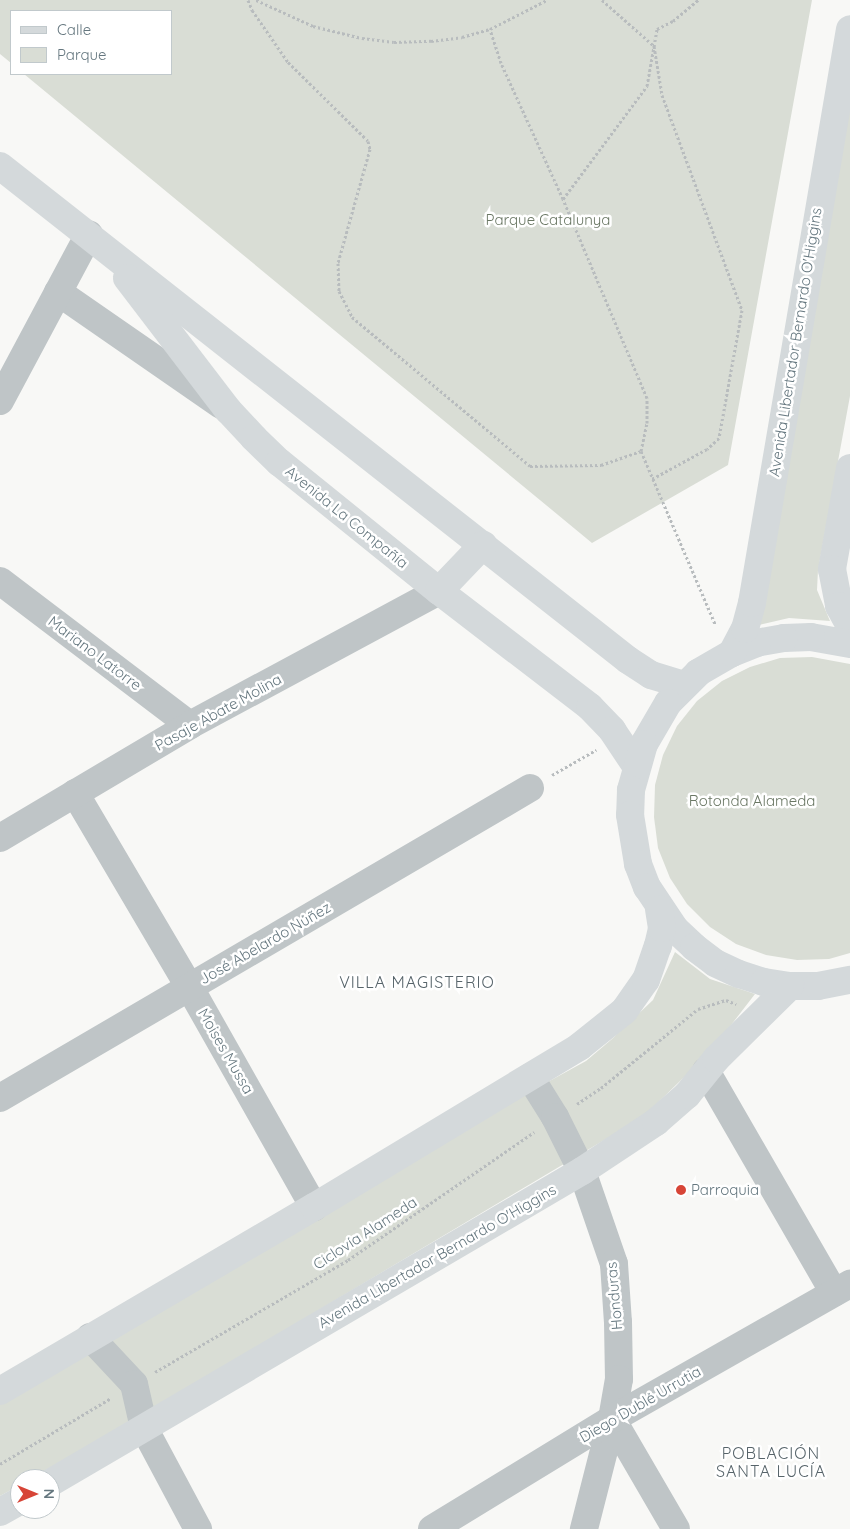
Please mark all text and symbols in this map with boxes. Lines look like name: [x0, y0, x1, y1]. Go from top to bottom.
legend: [10, 10, 172, 75]
text: Calle: [57, 20, 91, 39]
text: Parque: [57, 45, 107, 64]
street label: Avenida Libertador Bernardo O'Higgins: [765, 206, 825, 478]
park label: Parque Catalunya: [486, 211, 610, 229]
street label: Avenida La Compañía: [282, 462, 412, 572]
street label: Mariano Latorre: [45, 612, 145, 694]
street label: Pasaje Abate Molina: [151, 670, 285, 754]
park label: Rotonda Alameda: [689, 792, 815, 810]
street label: José Abelardo Núñez: [196, 898, 334, 988]
district label: VILLA MAGISTERIO: [337, 972, 497, 992]
street label: Moises Mussa: [194, 1005, 258, 1097]
street label: Avenida Libertador Bernardo O'Higgins: [315, 1180, 559, 1332]
place label: Parroquia: [691, 1181, 759, 1199]
marker: Parroquia: [675, 1184, 687, 1196]
street label: Ciclovía Alameda: [310, 1193, 420, 1273]
street label: Honduras: [602, 1261, 626, 1331]
street label: Diego Dublé Urrutia: [576, 1362, 704, 1446]
district label: POBLACIÓN SANTA LUCÍA: [715, 1443, 827, 1481]
north arrow: [10, 1469, 60, 1519]
text: N: [40, 1489, 58, 1499]

